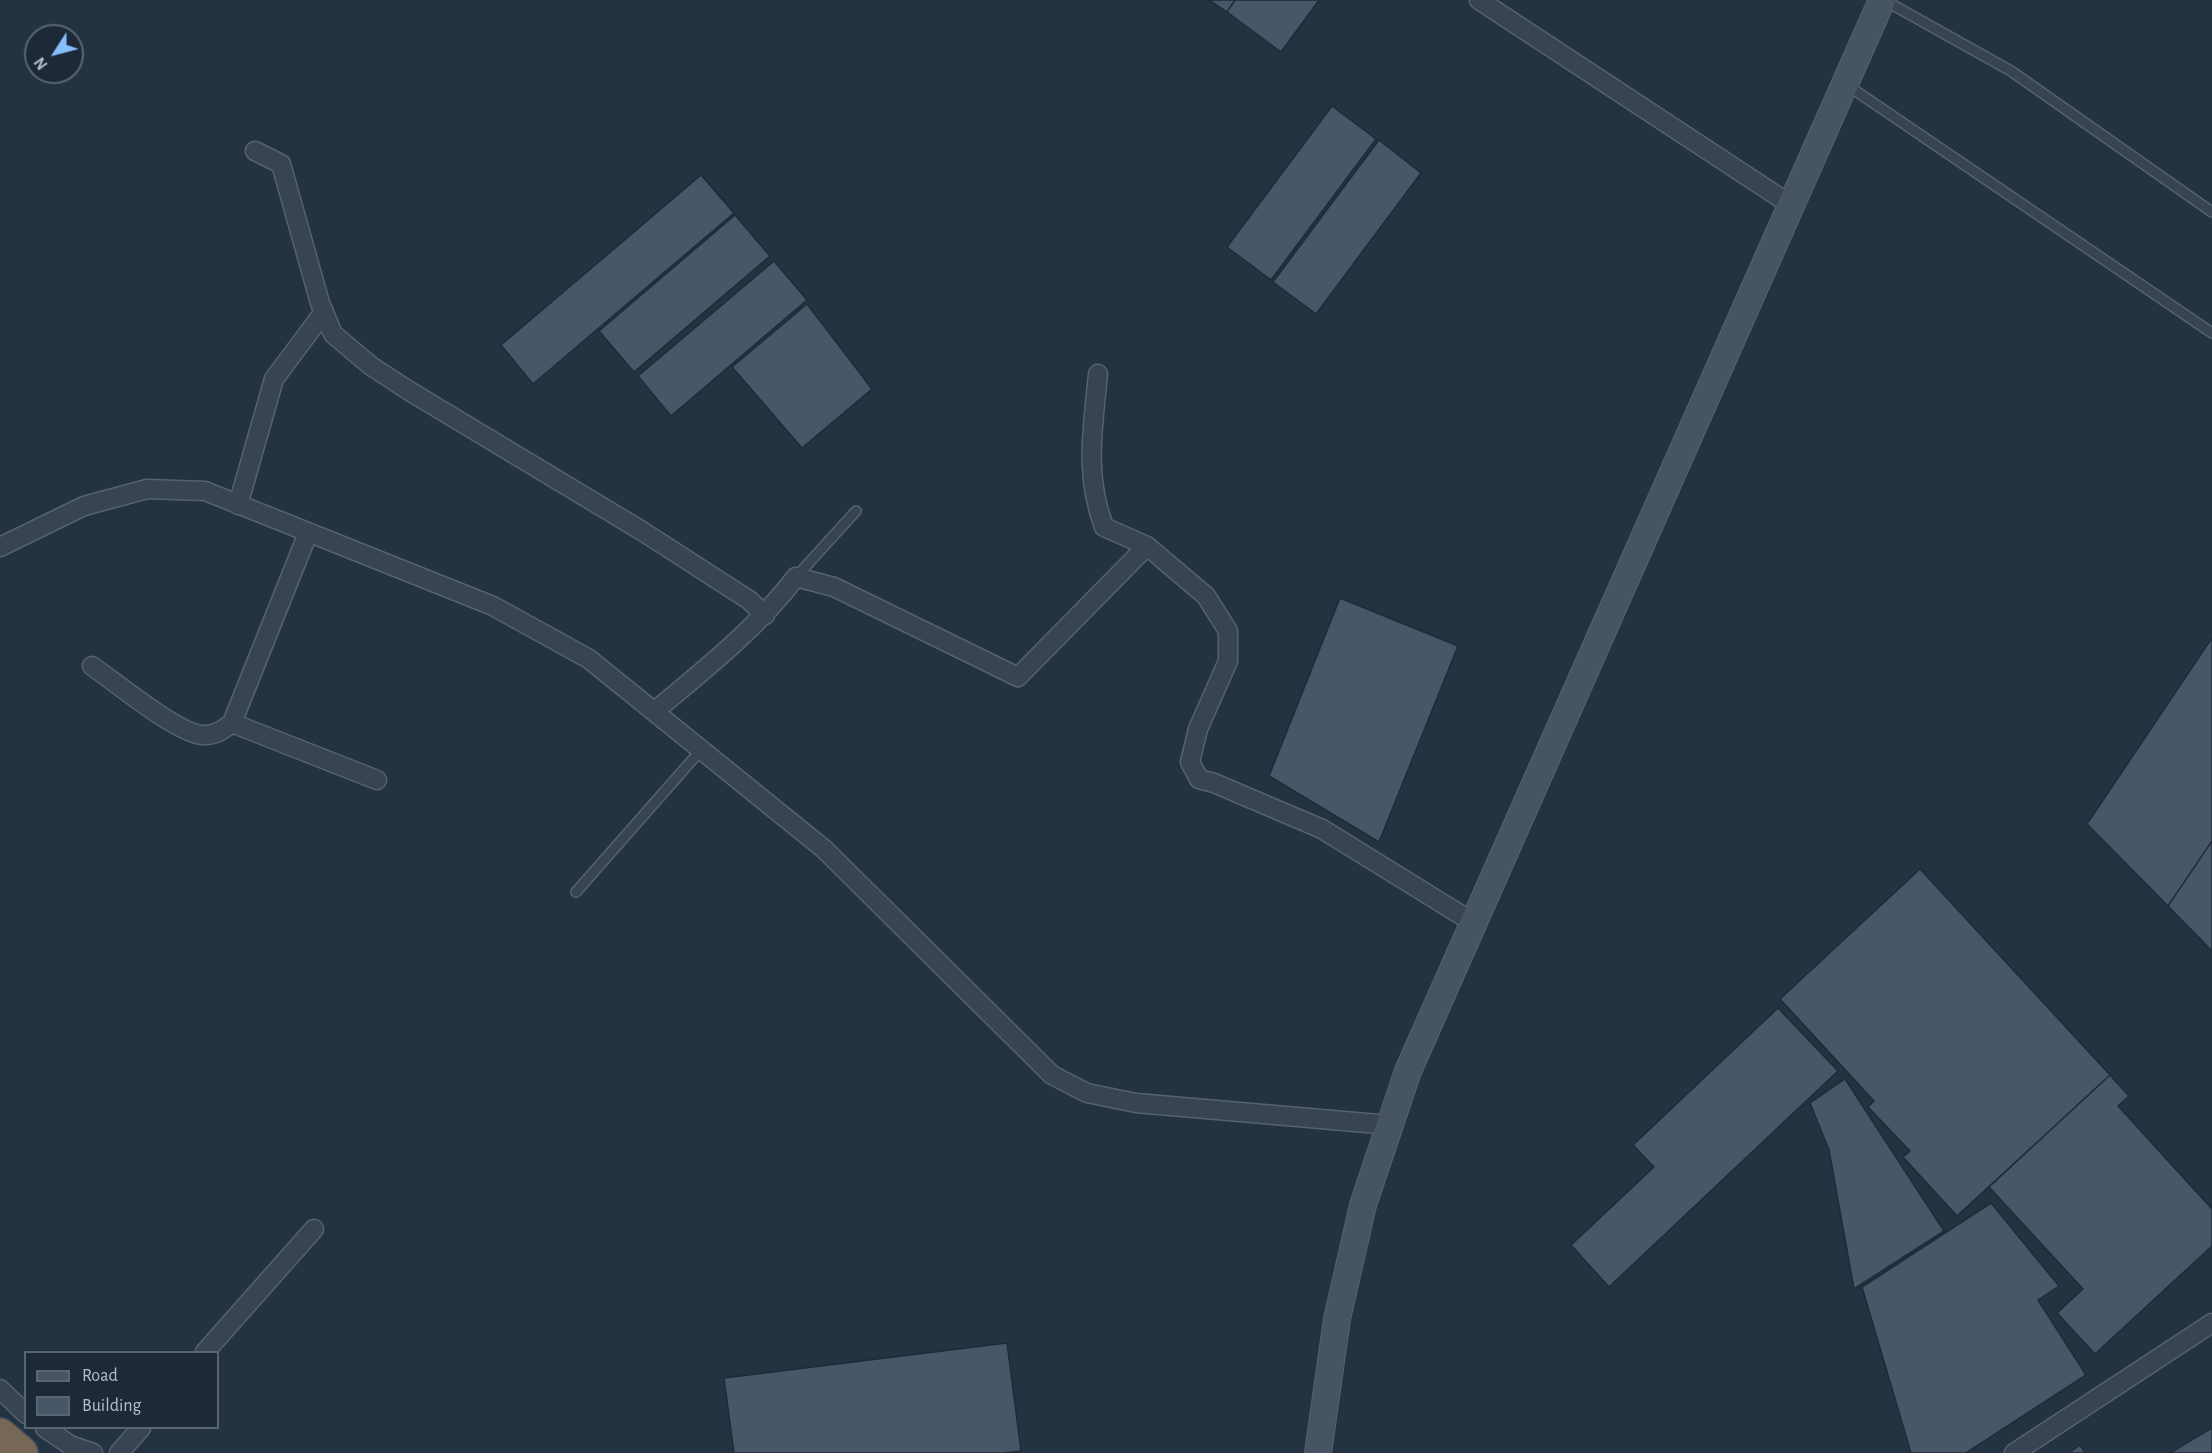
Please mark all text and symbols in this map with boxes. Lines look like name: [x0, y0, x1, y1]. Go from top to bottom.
north arrow: [24, 24, 84, 84]
text: N: [31, 54, 51, 73]
legend: [24, 1351, 219, 1429]
text: Road: [82, 1367, 118, 1385]
text: Building: [82, 1397, 141, 1415]

